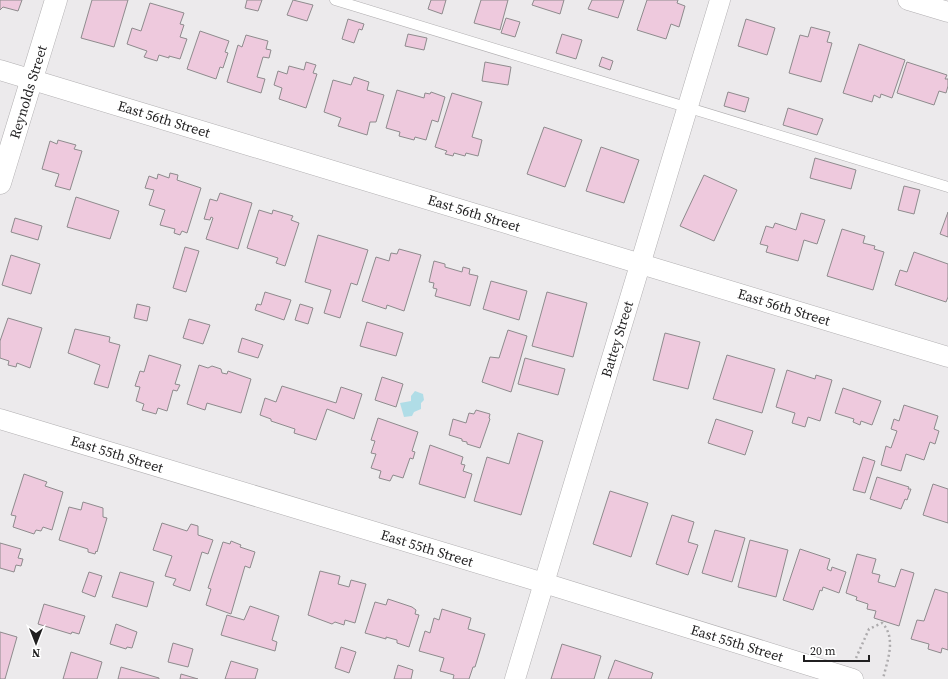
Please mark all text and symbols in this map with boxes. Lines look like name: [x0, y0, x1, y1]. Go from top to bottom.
street label: Reynolds Street: [4, 42, 52, 141]
street label: East 56th Street: [115, 95, 213, 143]
street label: East 56th Street: [425, 189, 523, 237]
street label: East 56th Street: [735, 283, 833, 331]
street label: Battey Street: [596, 298, 638, 380]
street label: East 55th Street: [68, 430, 166, 478]
street label: East 55th Street: [378, 524, 476, 572]
street label: East 55th Street: [688, 619, 786, 667]
north arrow: [16, 623, 56, 663]
scale bar: [804, 637, 869, 663]
text: 20 m: [810, 643, 836, 659]
text: N: [32, 645, 40, 660]

